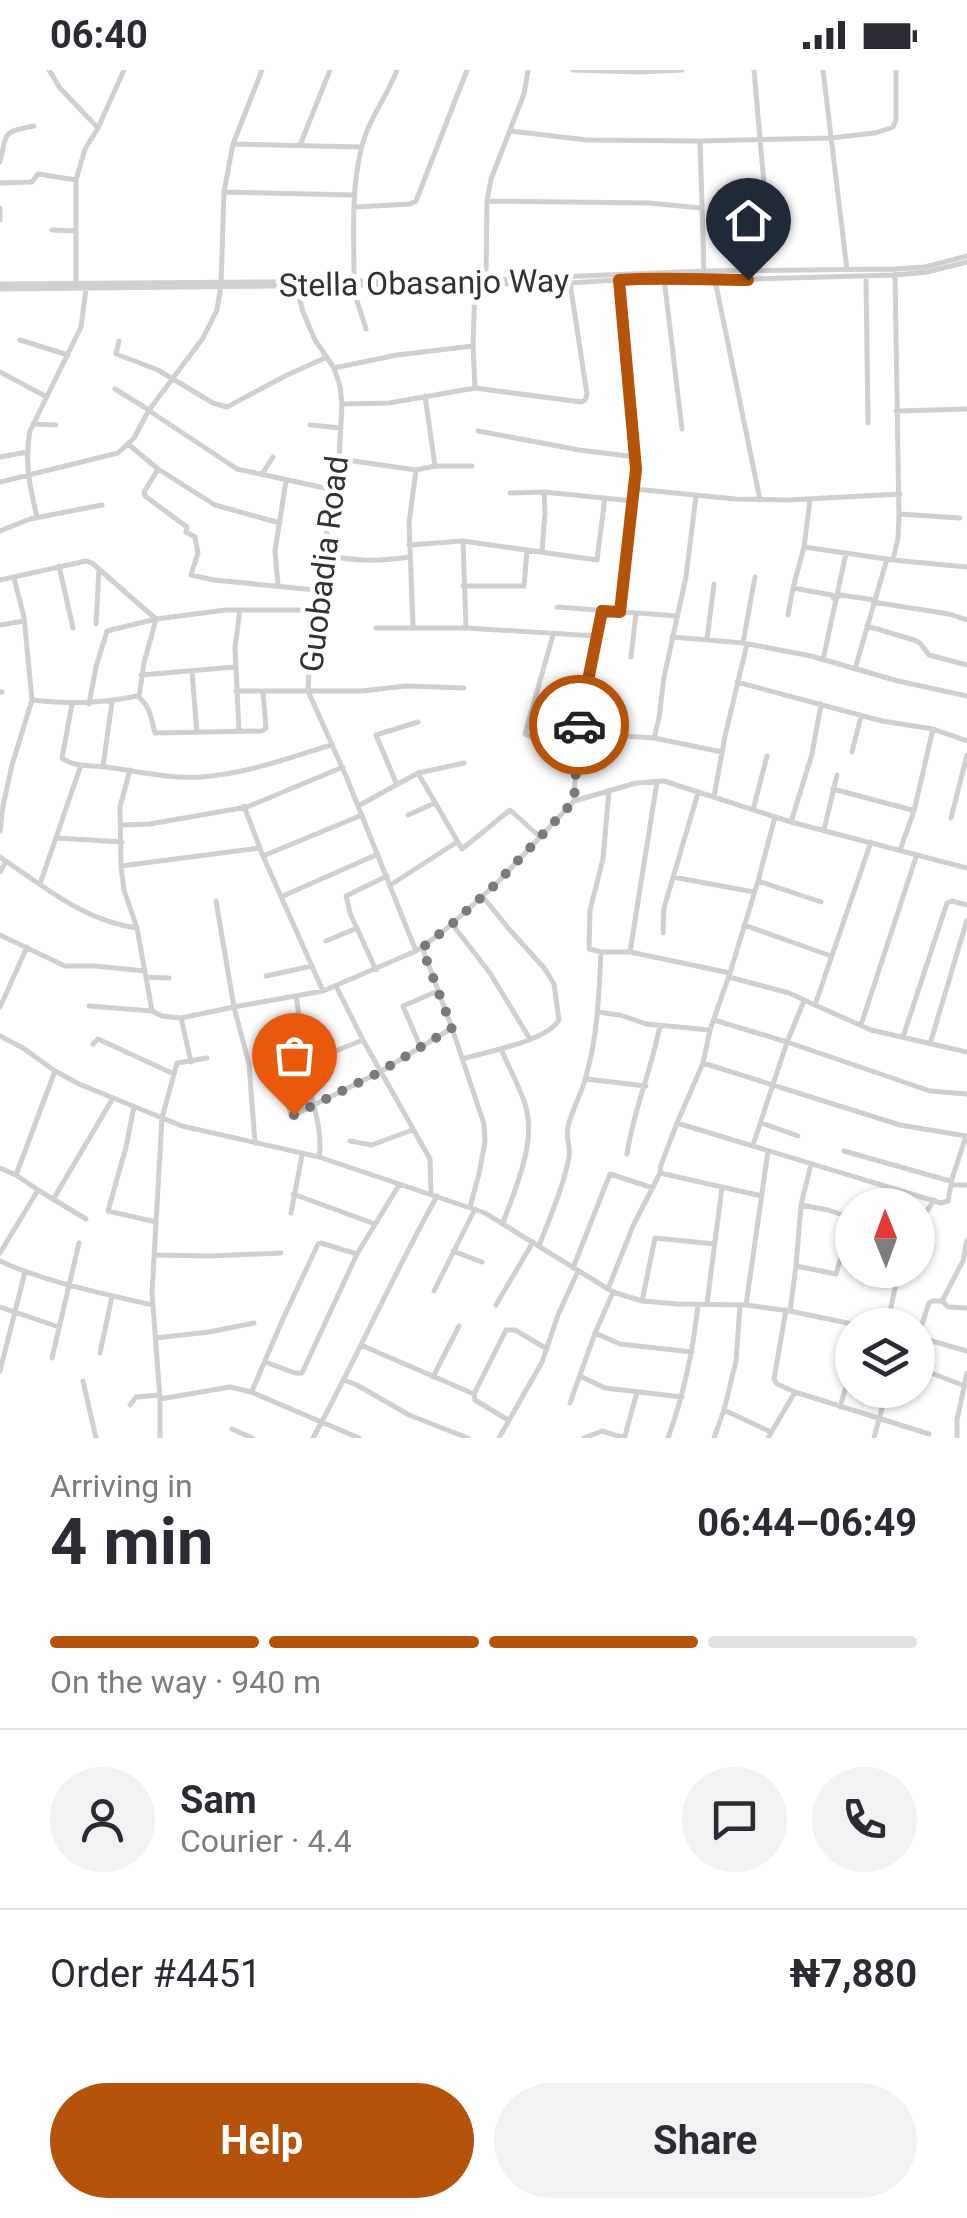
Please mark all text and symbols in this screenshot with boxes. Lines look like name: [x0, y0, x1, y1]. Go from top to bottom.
text: 06:40: [50, 13, 148, 57]
pin: [706, 178, 791, 281]
icon: home: [721, 193, 776, 248]
street label: Stella Obasanjo Way: [279, 261, 569, 305]
street label: Guobadia Road: [292, 454, 356, 674]
courier: [529, 675, 629, 775]
icon: car: [552, 698, 607, 753]
pin: [252, 1013, 337, 1116]
icon: bag: [267, 1028, 322, 1083]
north arrow: [835, 1188, 935, 1288]
map controls: [835, 1188, 935, 1408]
button: layers: [835, 1308, 935, 1408]
text: Arriving in: [50, 1467, 193, 1505]
text: 06:44–06:49: [697, 1501, 917, 1545]
text: 4 min: [50, 1504, 213, 1580]
text: On the way · 940 m: [50, 1663, 321, 1701]
button: person: [50, 1767, 155, 1872]
button: chat: [682, 1767, 787, 1872]
button: phone: [812, 1767, 917, 1872]
text: Sam: [180, 1778, 257, 1822]
text: Courier · 4.4: [180, 1822, 352, 1860]
text: Order #4451: [50, 1952, 261, 1996]
text: ₦7,880: [790, 1952, 917, 1996]
button: Help: [50, 2083, 474, 2198]
button: Share: [494, 2083, 917, 2198]

